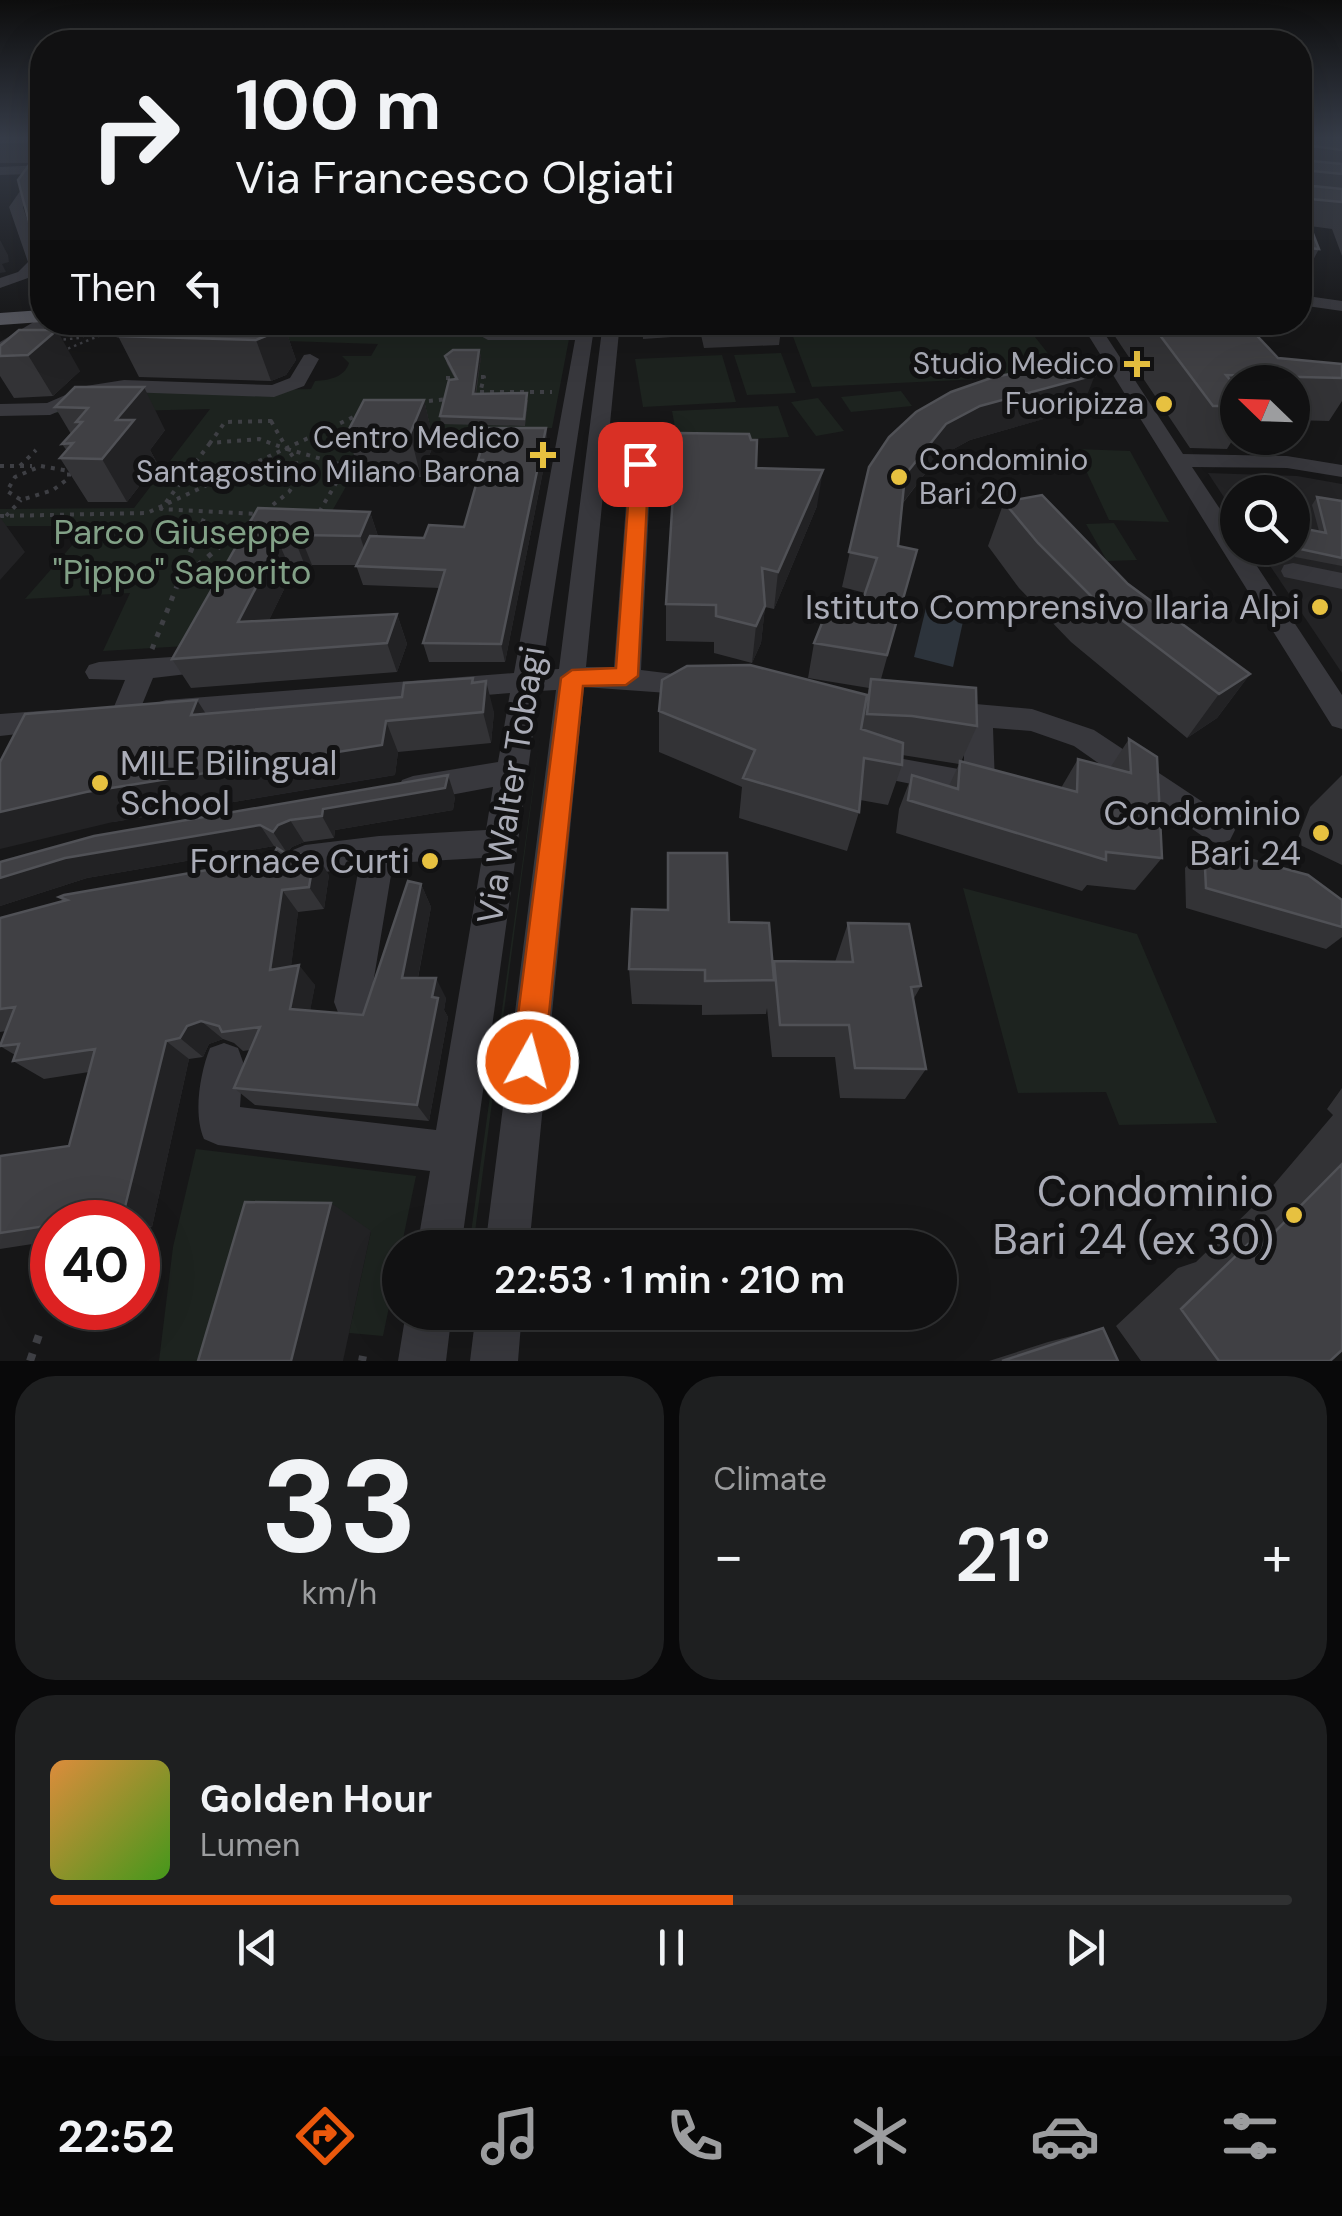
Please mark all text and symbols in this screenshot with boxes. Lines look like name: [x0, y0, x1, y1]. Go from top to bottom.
text: 100 m: [235, 60, 441, 151]
icon: right: [70, 70, 200, 200]
text: Via Francesco Olgiati: [235, 148, 675, 207]
icon: left: [177, 260, 232, 315]
text: Then: [70, 263, 157, 313]
place label: Studio Medico: [913, 344, 1114, 383]
marker: Studio Medico: [1124, 351, 1150, 377]
north arrow: [1220, 365, 1310, 455]
map controls: [1220, 365, 1310, 565]
place label: Fuoripizza: [1005, 384, 1144, 423]
marker: Fuoripizza: [1153, 393, 1175, 415]
place label: Centro Medico Santagostino Milano Barona: [136, 418, 520, 491]
pin: [598, 422, 683, 507]
icon: arrive: [613, 437, 668, 492]
place label: Condominio Bari 20: [919, 440, 1088, 513]
marker: Centro Medico Santagostino Milano Barona: [530, 442, 556, 468]
marker: Condominio Bari 20: [888, 466, 910, 488]
button: search: [1220, 475, 1310, 565]
park label: Parco Giuseppe "Pippo" Saporito: [53, 509, 311, 595]
place label: Istituto Comprensivo Ilaria Alpi: [805, 584, 1300, 630]
marker: Istituto Comprensivo Ilaria Alpi: [1309, 596, 1331, 618]
street label: Via Walter Tobagi: [466, 643, 556, 927]
place label: MILE Bilingual School: [120, 740, 337, 826]
marker: MILE Bilingual School: [89, 772, 111, 794]
place label: Condominio Bari 24: [1104, 790, 1301, 876]
marker: Condominio Bari 24: [1310, 822, 1332, 844]
place label: Fornace Curti: [190, 838, 410, 884]
marker: Fornace Curti: [419, 850, 441, 872]
position arrow: [476, 1010, 580, 1114]
place label: Condominio Bari 24 (ex 30): [992, 1164, 1274, 1267]
speed limit sign: 40: [30, 1200, 160, 1330]
marker: Condominio Bari 24 (ex 30): [1283, 1204, 1305, 1226]
text: 22:53 · 1 min · 210 m: [494, 1255, 845, 1305]
text: 33: [261, 1422, 418, 1591]
text: Climate: [714, 1458, 827, 1500]
text: 21°: [955, 1507, 1051, 1604]
text: −: [714, 1520, 744, 1592]
text: +: [1262, 1520, 1292, 1592]
text: km/h: [301, 1572, 377, 1614]
text: Golden Hour: [200, 1774, 432, 1824]
text: Lumen: [200, 1824, 300, 1866]
icon: previous: [230, 1920, 285, 1975]
icon: pause: [644, 1920, 699, 1975]
icon: next: [1058, 1920, 1113, 1975]
icon: directions: [290, 2101, 360, 2171]
icon: music: [475, 2101, 545, 2171]
icon: phone: [660, 2101, 730, 2171]
icon: climate: [845, 2101, 915, 2171]
icon: car: [1030, 2101, 1100, 2171]
icon: filters: [1215, 2101, 1285, 2171]
text: 22:52: [58, 2107, 175, 2166]

